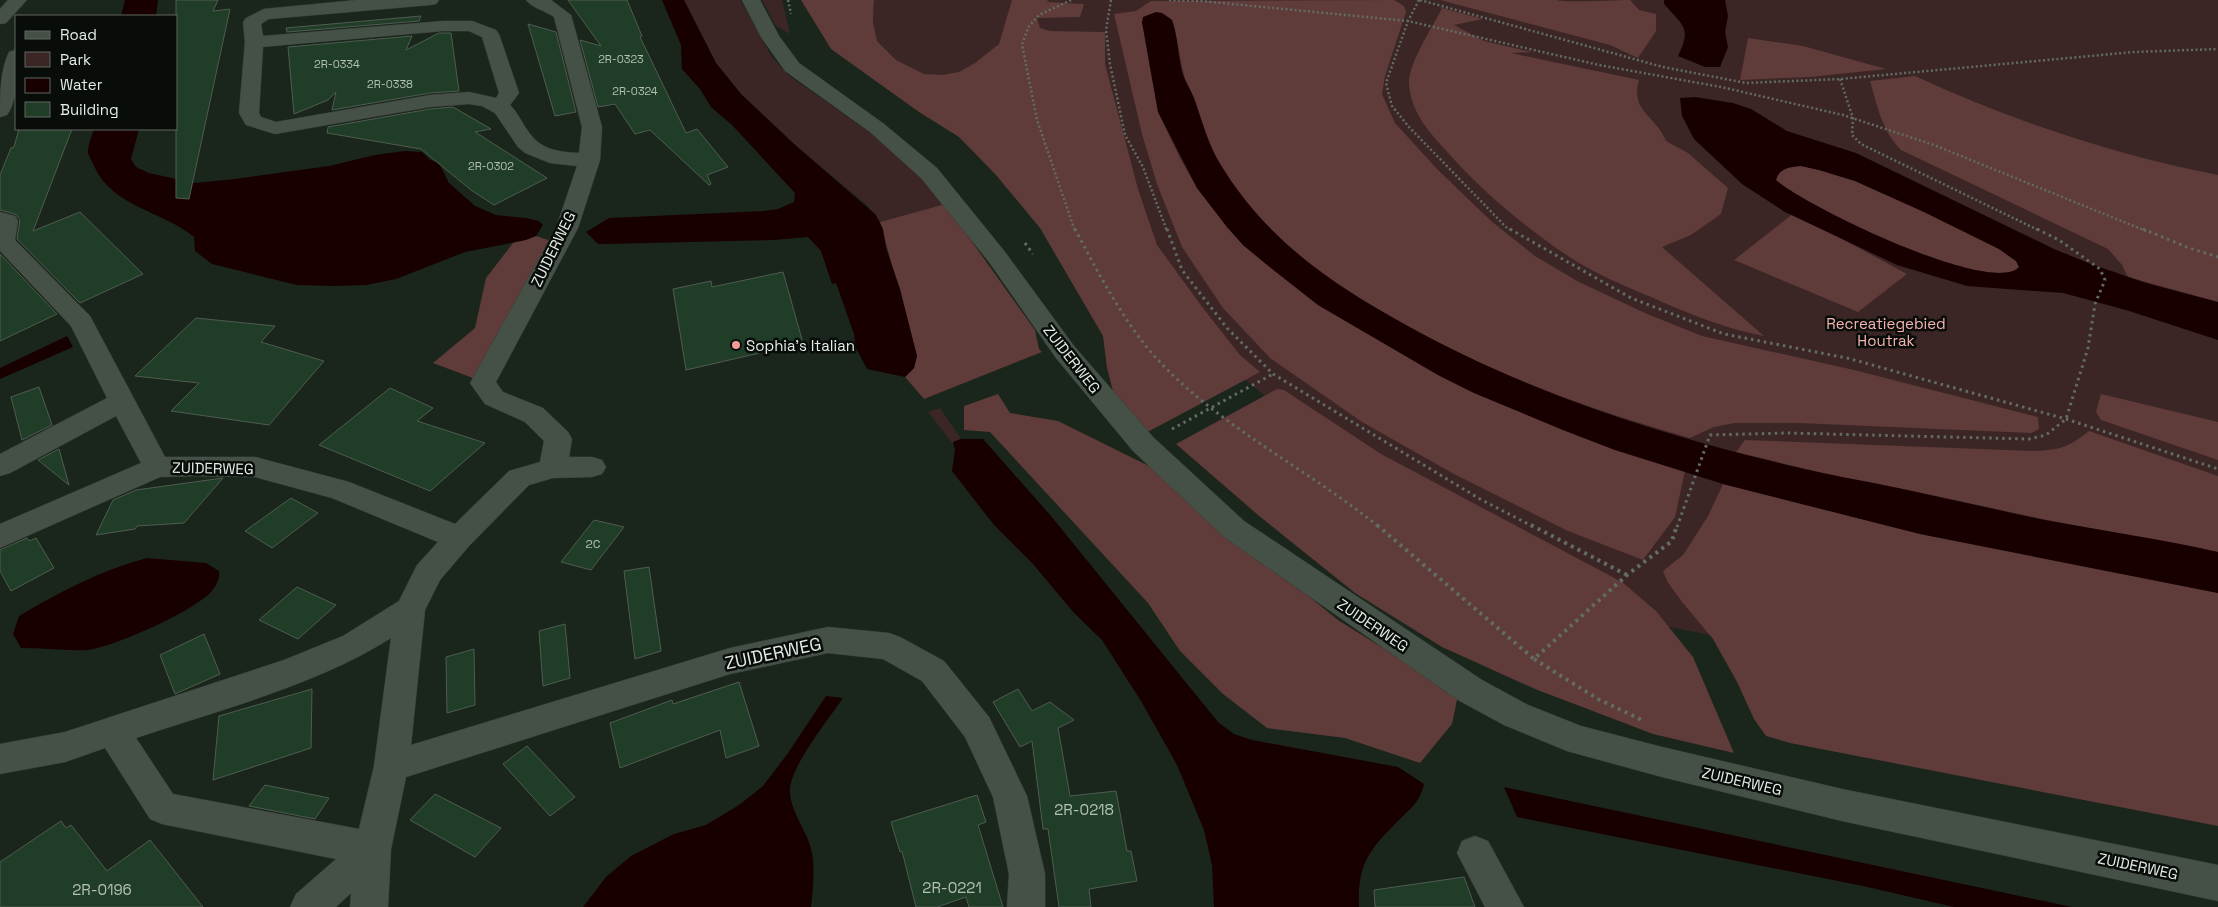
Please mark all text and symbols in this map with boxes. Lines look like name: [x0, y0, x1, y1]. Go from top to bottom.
legend: [15, 15, 178, 130]
text: Road: [60, 25, 97, 44]
text: Park: [60, 50, 91, 69]
house number: 2R-0323: [598, 52, 644, 66]
house number: 2R-0334: [314, 57, 360, 71]
text: Water: [60, 75, 103, 94]
house number: 2R-0338: [367, 77, 413, 91]
house number: 2R-0324: [612, 84, 658, 98]
text: Building: [60, 100, 119, 119]
house number: 2R-0302: [468, 159, 514, 173]
street label: ZUIDERWEG: [527, 208, 579, 290]
park label: Recreatiegebied Houtrak: [1826, 314, 1946, 350]
street label: ZUIDERWEG: [1039, 321, 1105, 397]
place label: Sophia's Italian: [746, 336, 855, 355]
marker: Sophia's Italian: [730, 339, 742, 351]
street label: ZUIDERWEG: [172, 458, 254, 478]
house number: 2C: [586, 536, 601, 552]
street label: ZUIDERWEG: [1334, 594, 1412, 656]
street label: ZUIDERWEG: [723, 632, 823, 674]
street label: ZUIDERWEG: [1700, 763, 1784, 799]
house number: 2R-0218: [1054, 800, 1114, 819]
street label: ZUIDERWEG: [2096, 848, 2180, 884]
house number: 2R-0221: [922, 878, 982, 897]
house number: 2R-0196: [72, 880, 132, 899]

